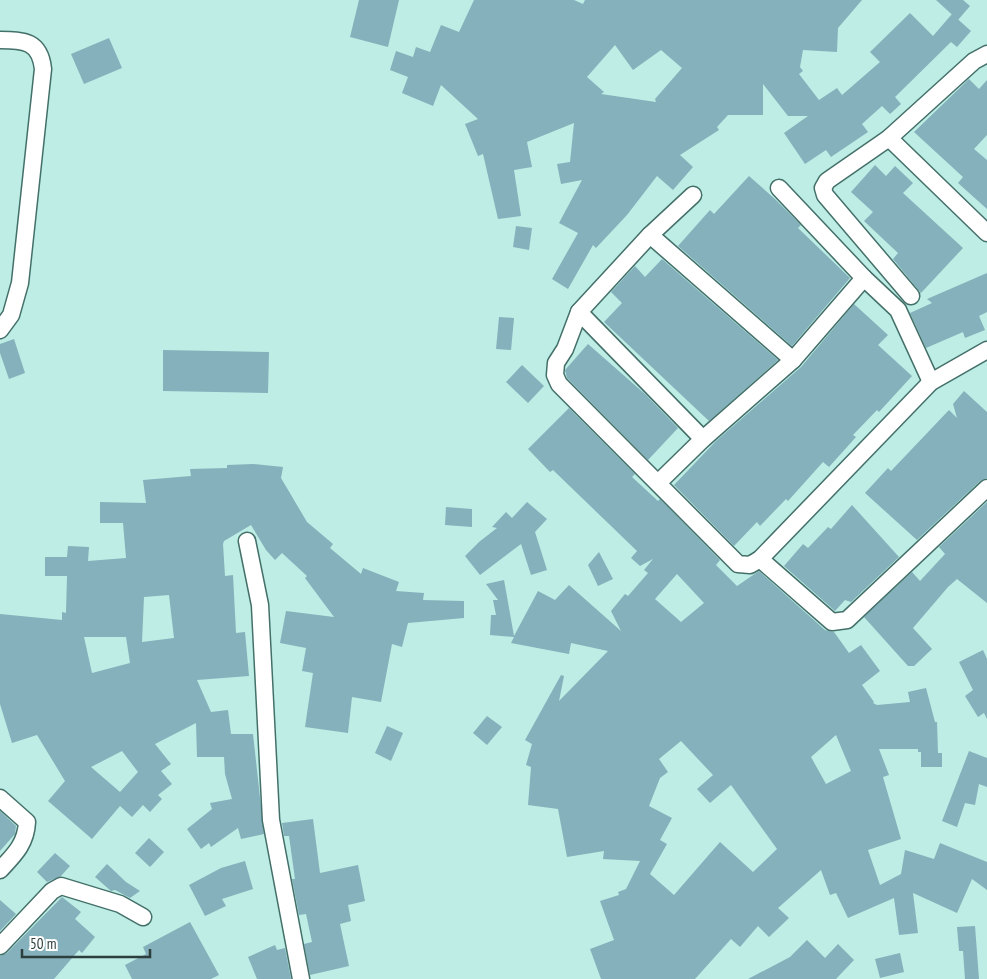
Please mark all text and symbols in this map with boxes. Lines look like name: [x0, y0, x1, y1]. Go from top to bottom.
scale bar: [22, 926, 150, 958]
text: 50 m: [30, 934, 56, 953]

